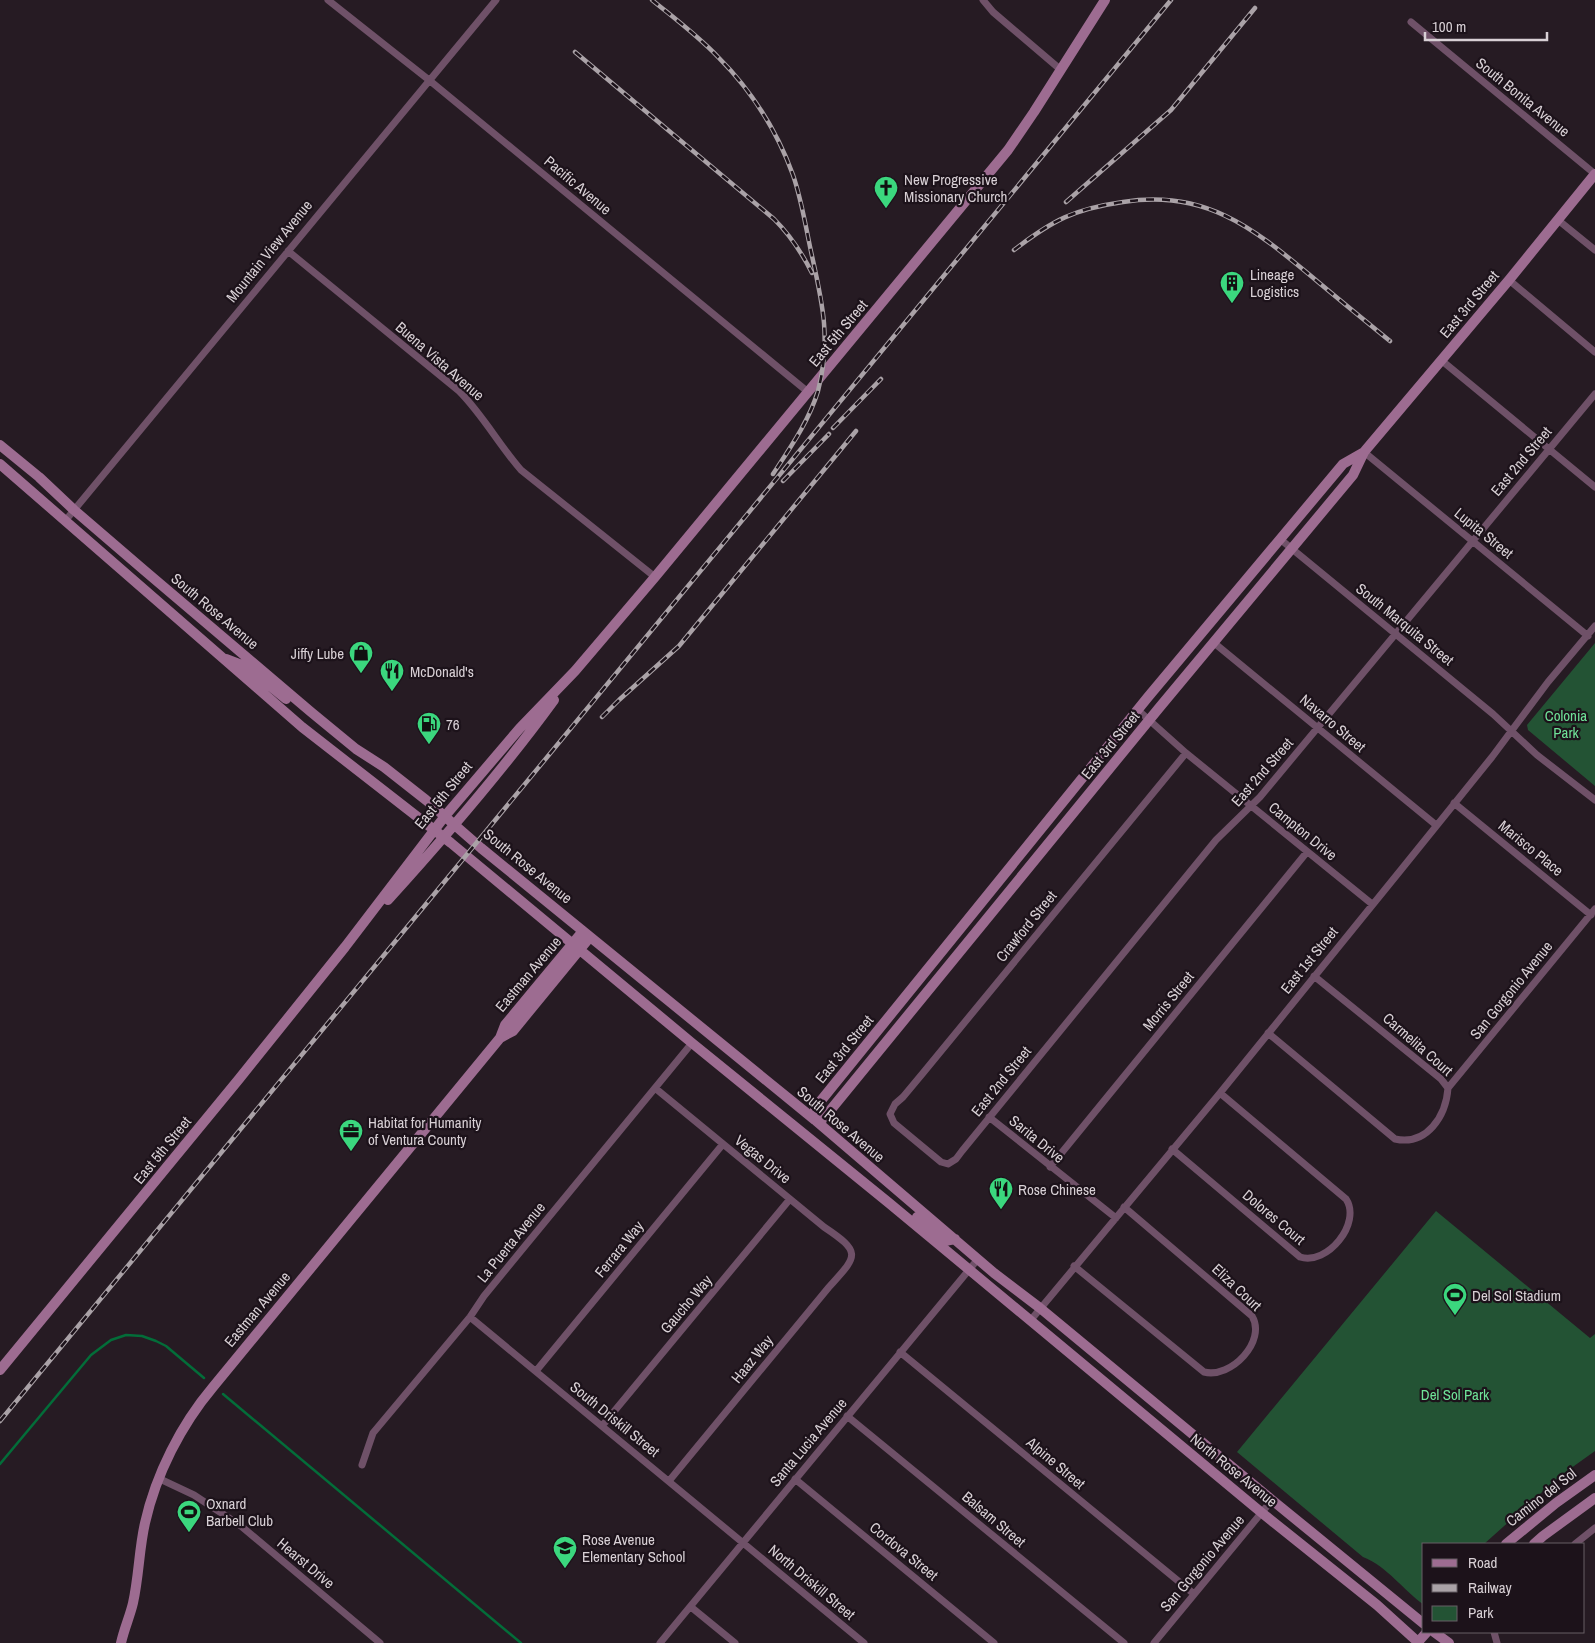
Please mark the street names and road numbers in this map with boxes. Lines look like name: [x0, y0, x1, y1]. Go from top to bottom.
street label: South Bonita Avenue: [1472, 53, 1575, 142]
street label: Pacific Avenue: [540, 151, 616, 219]
street label: Mountain View Avenue: [221, 195, 317, 307]
street label: East 3rd Street: [1435, 265, 1504, 342]
street label: East 5th Street: [804, 295, 873, 371]
street label: Buena Vista Avenue: [391, 317, 489, 405]
street label: East 2nd Street: [1486, 421, 1557, 500]
street label: Lupita Street: [1450, 503, 1518, 564]
street label: South Rose Avenue: [167, 568, 263, 654]
street label: South Marquita Street: [1352, 578, 1459, 670]
street label: Navarro Street: [1296, 689, 1371, 757]
street label: East 3rd Street: [1076, 706, 1144, 783]
street label: East 2nd Street: [1226, 733, 1298, 811]
street label: East 5th Street: [409, 756, 477, 833]
street label: Campton Drive: [1264, 797, 1342, 865]
street label: Marisco Place: [1494, 815, 1568, 881]
street label: South Rose Avenue: [479, 824, 577, 908]
street label: Crawford Street: [991, 885, 1062, 966]
street label: East 1st Street: [1275, 922, 1343, 998]
street label: Eastman Avenue: [490, 932, 566, 1016]
street label: San Gorgonio Avenue: [1465, 936, 1557, 1044]
street label: Morris Street: [1137, 966, 1199, 1035]
street label: Carmelita Court: [1378, 1008, 1458, 1081]
street label: East 3rd Street: [810, 1010, 878, 1087]
street label: East 2nd Street: [966, 1041, 1036, 1121]
street label: South Rose Avenue: [793, 1081, 889, 1167]
street label: Sarita Drive: [1005, 1110, 1069, 1168]
street label: East 5th Street: [128, 1111, 196, 1188]
street label: Vegas Drive: [730, 1130, 796, 1188]
street label: Dolores Court: [1238, 1185, 1310, 1250]
street label: La Puerta Avenue: [472, 1197, 550, 1287]
street label: Ferrara Way: [590, 1216, 649, 1282]
street label: Eliza Court: [1208, 1259, 1267, 1316]
street label: Eastman Avenue: [219, 1267, 295, 1351]
street label: Gaucho Way: [655, 1270, 717, 1338]
street label: Haaz Way: [726, 1330, 778, 1387]
street label: South Driskill Street: [566, 1376, 665, 1462]
street label: Santa Lucia Avenue: [765, 1393, 851, 1491]
street label: North Rose Avenue: [1186, 1428, 1282, 1512]
street label: Alpine Street: [1021, 1431, 1090, 1494]
street label: Camino del Sol: [1501, 1463, 1581, 1531]
street label: Balsam Street: [958, 1486, 1031, 1552]
street label: San Gorgonio Avenue: [1155, 1510, 1249, 1616]
street label: Cordova Street: [865, 1517, 943, 1586]
street label: Hearst Drive: [273, 1533, 339, 1593]
street label: North Driskill Street: [764, 1539, 860, 1625]

